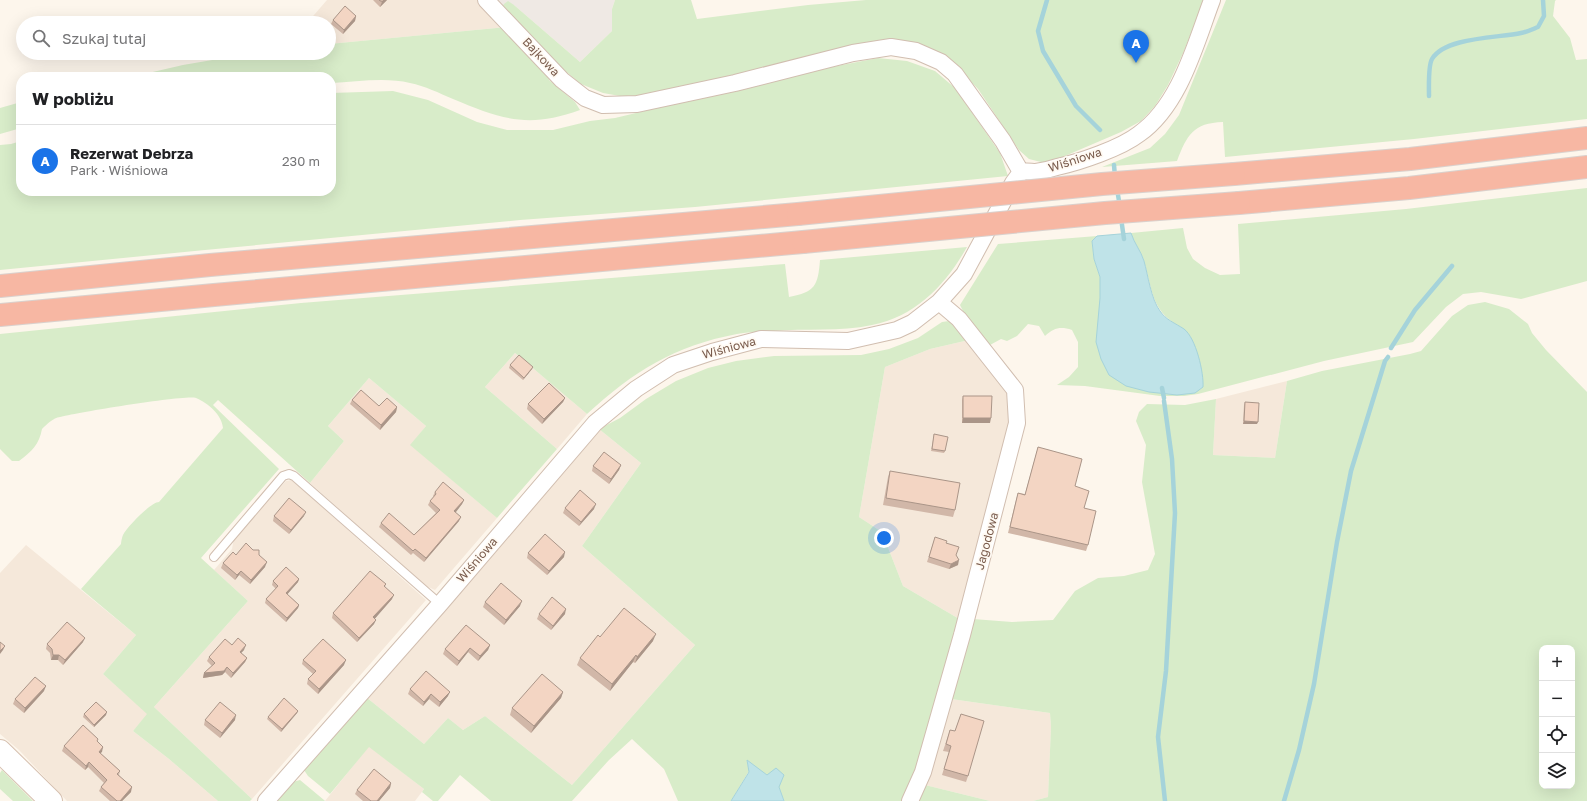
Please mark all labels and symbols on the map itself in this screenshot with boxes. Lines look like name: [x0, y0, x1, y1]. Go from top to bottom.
pin: A: [1123, 30, 1149, 63]
street label: Bajkowa: [520, 34, 563, 79]
street label: Wiśniowa: [1046, 144, 1103, 175]
street label: Wiśniowa: [700, 333, 757, 362]
street label: Jagodowa: [972, 511, 1001, 571]
your location: [874, 528, 894, 548]
street label: Wiśniowa: [453, 534, 500, 585]

